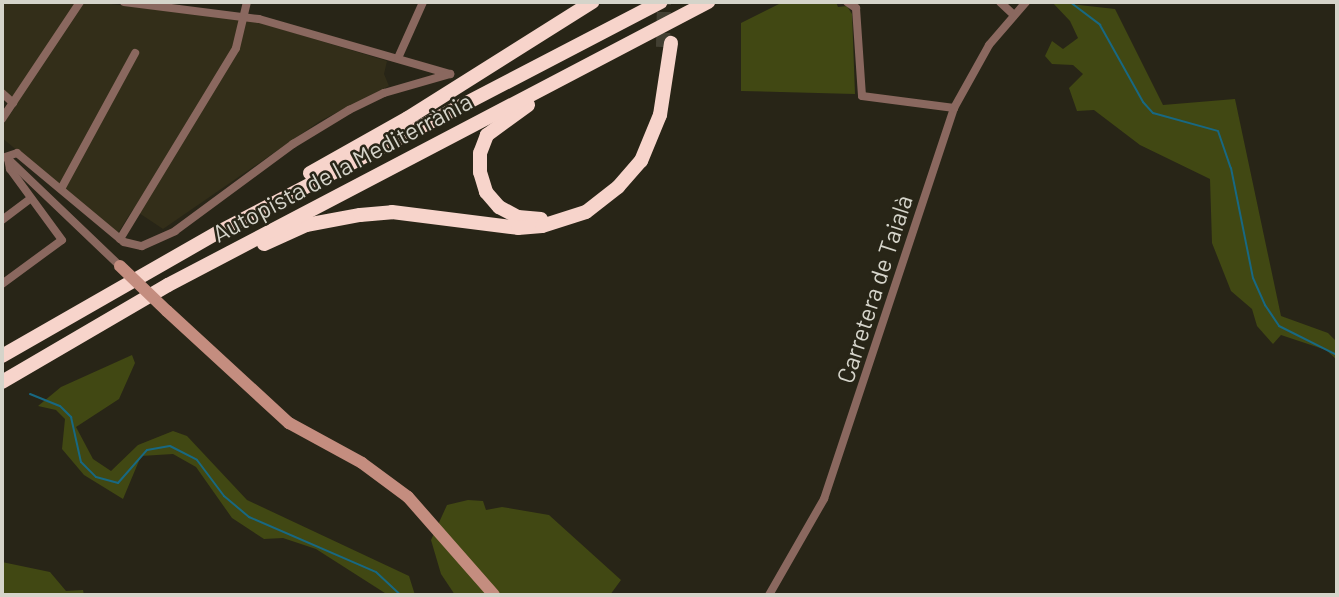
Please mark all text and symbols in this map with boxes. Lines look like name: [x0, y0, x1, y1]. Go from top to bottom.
street label: Autopista de la Mediterrània: [207, 86, 477, 248]
street label: Carretera de Taialà: [830, 191, 918, 387]

